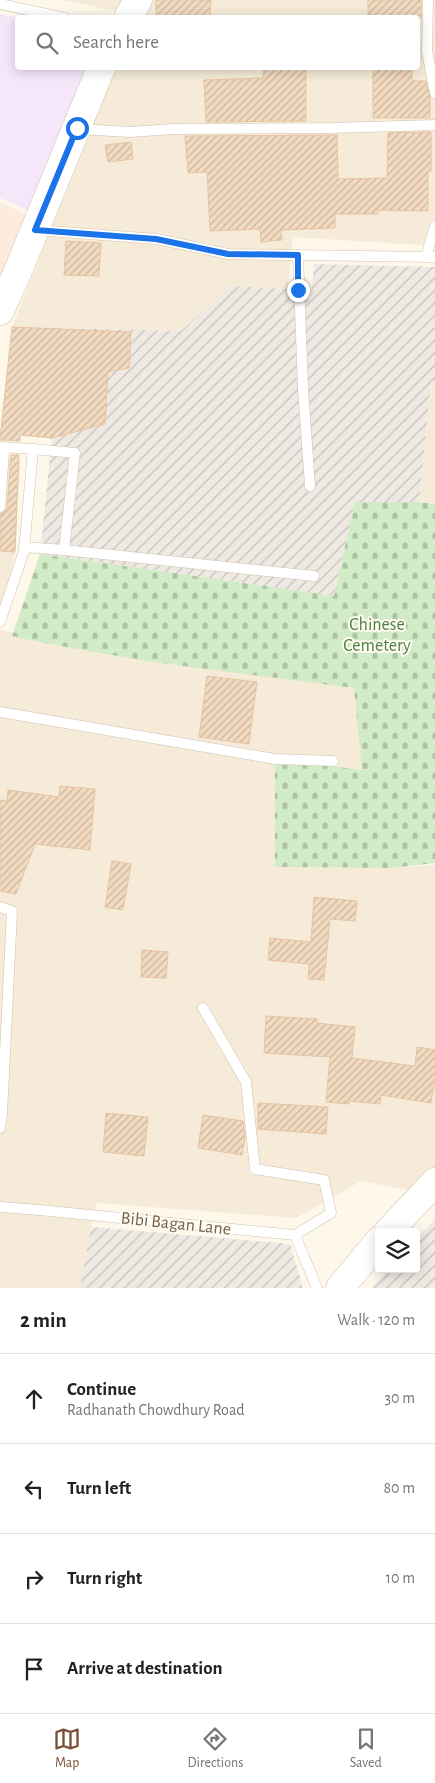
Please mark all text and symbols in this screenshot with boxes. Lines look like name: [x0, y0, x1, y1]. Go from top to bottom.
search box: [15, 15, 420, 70]
icon: search: [33, 29, 61, 57]
text: Search here: [73, 33, 159, 52]
route start: [66, 117, 89, 140]
route end: [287, 279, 310, 302]
park label: Chinese Cemetery: [343, 616, 411, 655]
street label: Bibi Bagan Lane: [120, 1209, 232, 1239]
map controls: [375, 1228, 420, 1273]
button: layers: [375, 1228, 420, 1273]
text: 2 min: [20, 1310, 67, 1331]
text: Walk · 120 m: [337, 1312, 415, 1328]
text: Continue: [67, 1380, 136, 1399]
icon: ahead: [20, 1385, 48, 1413]
text: 30 m: [385, 1390, 415, 1406]
text: Radhanath Chowdhury Road: [67, 1402, 245, 1418]
icon: left: [20, 1475, 48, 1503]
text: Turn left: [67, 1479, 131, 1498]
text: 80 m: [384, 1480, 415, 1496]
icon: right: [20, 1565, 48, 1593]
text: Turn right: [67, 1569, 142, 1588]
text: 10 m: [386, 1570, 415, 1586]
icon: arrive: [20, 1655, 48, 1683]
text: Arrive at destination: [67, 1659, 223, 1678]
tab: Map: [53, 1725, 81, 1772]
tab: Directions: [188, 1725, 243, 1772]
tab: Saved: [350, 1725, 382, 1772]

